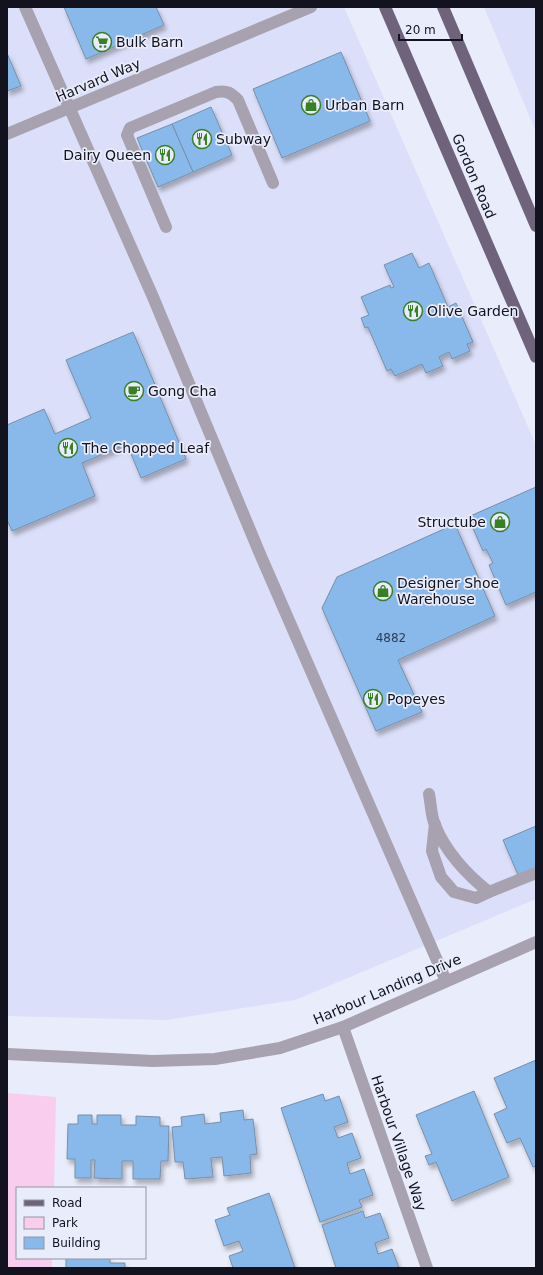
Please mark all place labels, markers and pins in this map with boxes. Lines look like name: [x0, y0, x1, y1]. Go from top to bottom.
supermarket icon: Bulk Barn: [91, 31, 113, 53]
place label: Bulk Barn: [116, 34, 184, 50]
shop icon: Urban Barn: [300, 94, 322, 116]
place label: Urban Barn: [325, 97, 404, 113]
restaurant icon: Subway: [191, 128, 213, 150]
place label: Subway: [216, 131, 271, 147]
restaurant icon: Dairy Queen: [154, 144, 176, 166]
place label: Dairy Queen: [63, 147, 151, 163]
restaurant icon: Olive Garden: [402, 300, 424, 322]
place label: Olive Garden: [427, 303, 518, 319]
cafe icon: Gong Cha: [123, 380, 145, 402]
place label: Gong Cha: [148, 383, 217, 399]
restaurant icon: The Chopped Leaf: [57, 437, 79, 459]
place label: The Chopped Leaf: [81, 440, 210, 456]
shop icon: Structube: [489, 511, 511, 533]
place label: Structube: [417, 514, 486, 530]
place label: Designer Shoe Warehouse: [397, 575, 499, 607]
shop icon: Designer Shoe Warehouse: [372, 580, 394, 602]
restaurant icon: Popeyes: [362, 688, 384, 710]
place label: Popeyes: [387, 691, 445, 707]

